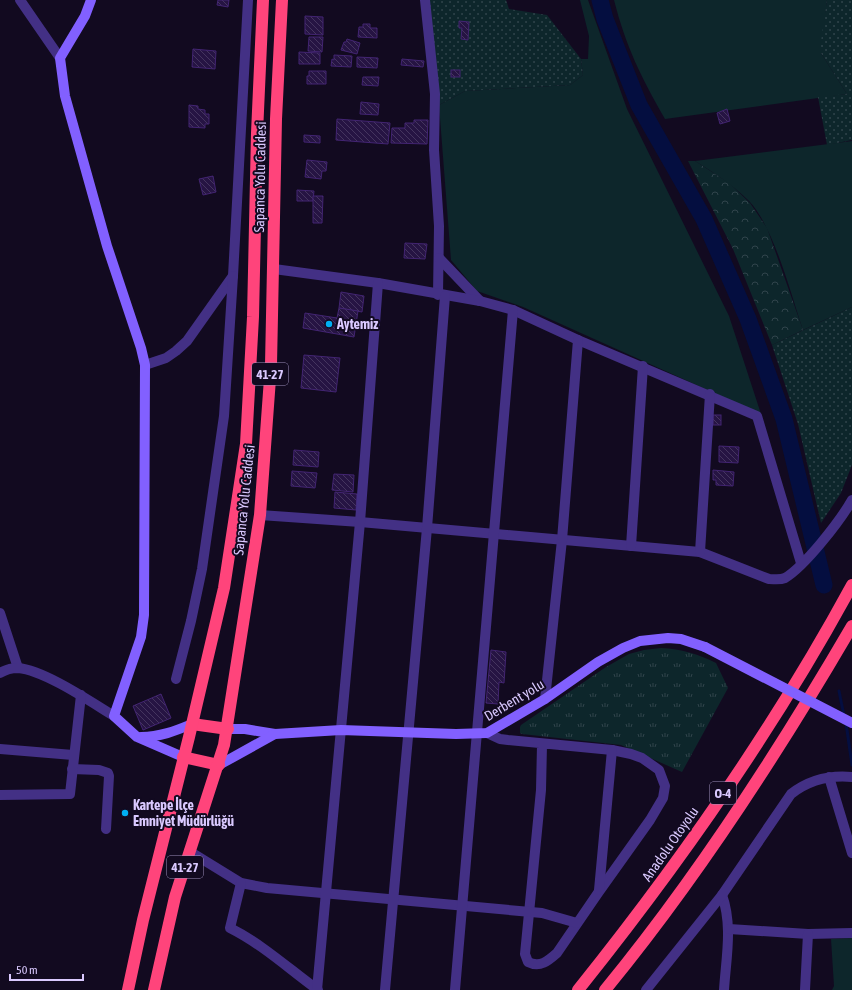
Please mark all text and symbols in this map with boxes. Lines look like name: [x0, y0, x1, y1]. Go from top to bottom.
street label: Sapanca Yolu Caddesi: [251, 121, 269, 233]
place label: Aytemiz: [336, 316, 378, 332]
marker: Aytemiz: [324, 319, 334, 329]
road number: 41-27: [252, 363, 288, 385]
street label: Sapanca Yolu Caddesi: [230, 444, 258, 556]
street label: Derbent yolu: [481, 676, 547, 724]
road number: O-4: [710, 782, 736, 804]
place label: Kartepe İlçe Emniyet Müdürlüğü: [133, 796, 234, 829]
street label: Anadolu Otoyolu: [639, 804, 701, 884]
marker: Kartepe İlçe Emniyet Müdürlüğü: [120, 808, 130, 818]
road number: 41-27: [167, 856, 203, 878]
scale bar: [10, 956, 83, 982]
text: 50 m: [16, 963, 38, 977]

